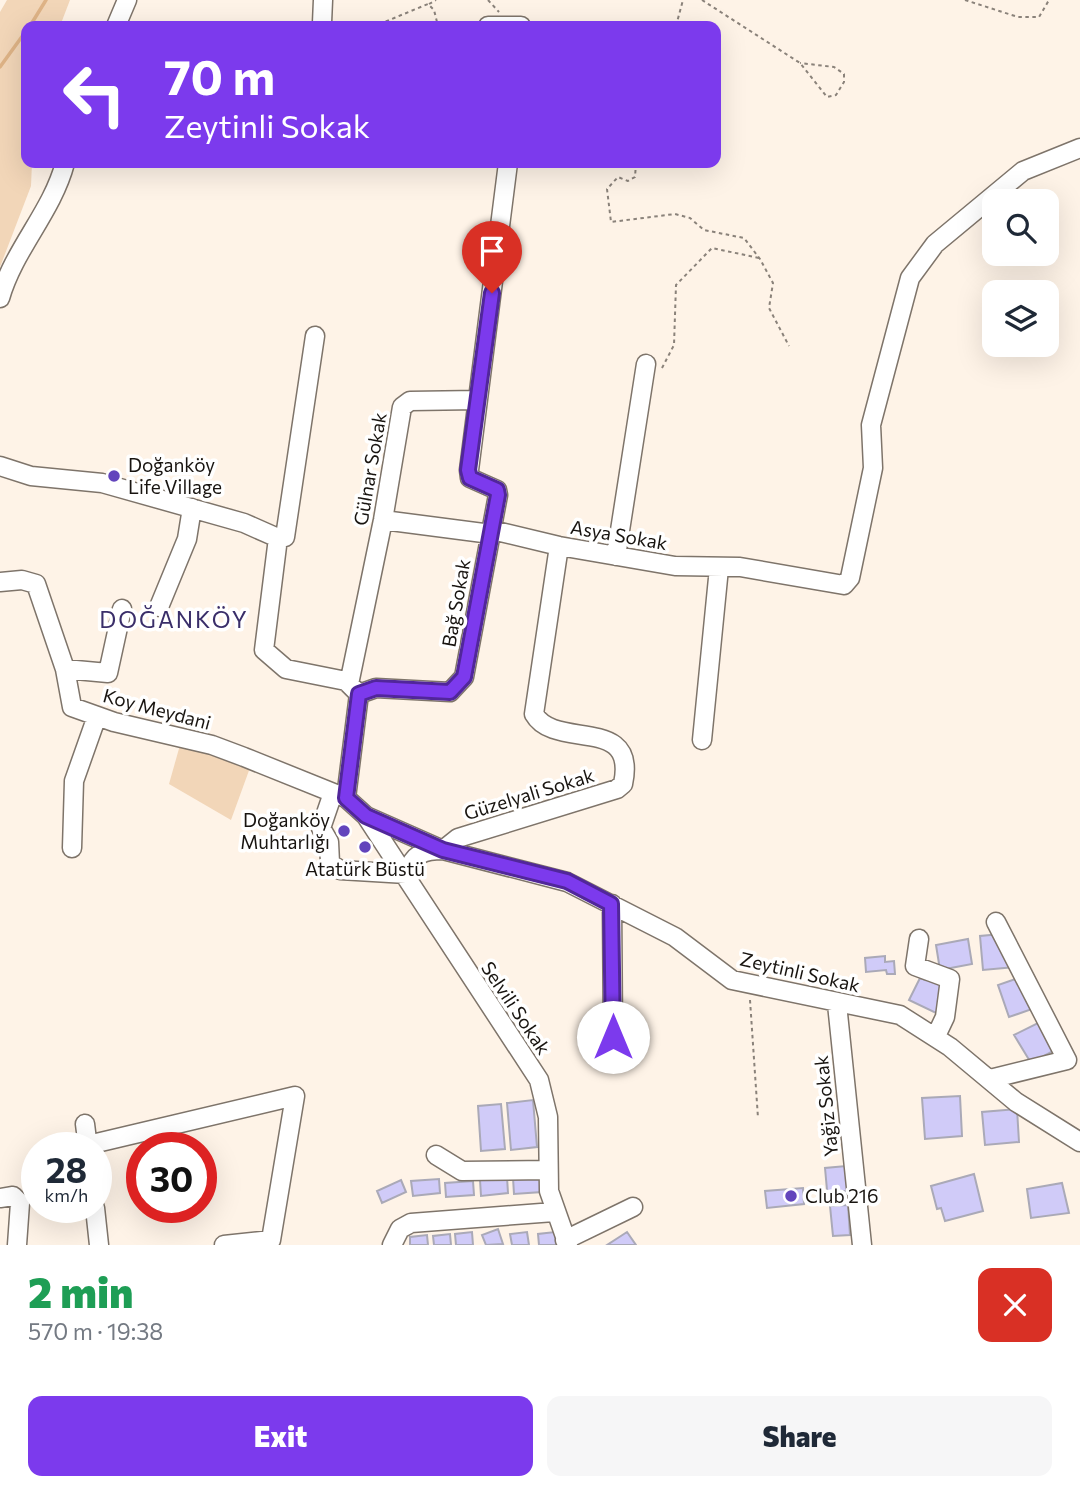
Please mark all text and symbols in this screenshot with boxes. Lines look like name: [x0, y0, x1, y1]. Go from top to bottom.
text: 70 m: [164, 45, 275, 105]
icon: left: [49, 49, 140, 140]
text: Zeytinli Sokak: [164, 105, 370, 145]
map controls: [982, 189, 1059, 357]
button: search: [982, 189, 1059, 266]
pin: [462, 221, 522, 293]
icon: arrive: [473, 232, 511, 270]
button: layers: [982, 280, 1059, 357]
street label: Gülnar Sokak: [348, 411, 391, 527]
place label: Doğanköy Life Village: [128, 453, 222, 498]
marker: Doğanköy Life Village: [106, 468, 122, 484]
street label: Asya Sokak: [569, 515, 669, 554]
street label: Bağ Sokak: [436, 557, 475, 649]
district label: DOĞANKÖY: [99, 605, 249, 633]
street label: Koy Meydani: [101, 683, 214, 734]
street label: Güzelyali Sokak: [461, 763, 597, 824]
place label: Doğanköy Muhtarlığı: [240, 808, 330, 853]
marker: Doğanköy Muhtarlığı: [336, 823, 352, 839]
marker: Atatürk Büstü: [357, 839, 373, 855]
place label: Atatürk Büstü: [305, 857, 425, 880]
street label: Zeytinli Sokak: [738, 947, 862, 996]
street label: Selvili Sokak: [477, 957, 556, 1059]
position arrow: [576, 1000, 650, 1074]
street label: Yağiz Sokak: [809, 1054, 842, 1158]
speed limit sign: 30: [126, 1132, 217, 1223]
text: 28: [46, 1147, 87, 1190]
text: km/h: [45, 1184, 88, 1206]
place label: Club 216: [805, 1184, 879, 1207]
marker: Club 216: [783, 1188, 799, 1204]
text: 2 min: [28, 1265, 134, 1317]
button: close: [978, 1268, 1052, 1342]
text: 570 m · 19:38: [28, 1317, 163, 1345]
button: Exit: [28, 1396, 533, 1476]
button: Share: [547, 1396, 1052, 1476]

